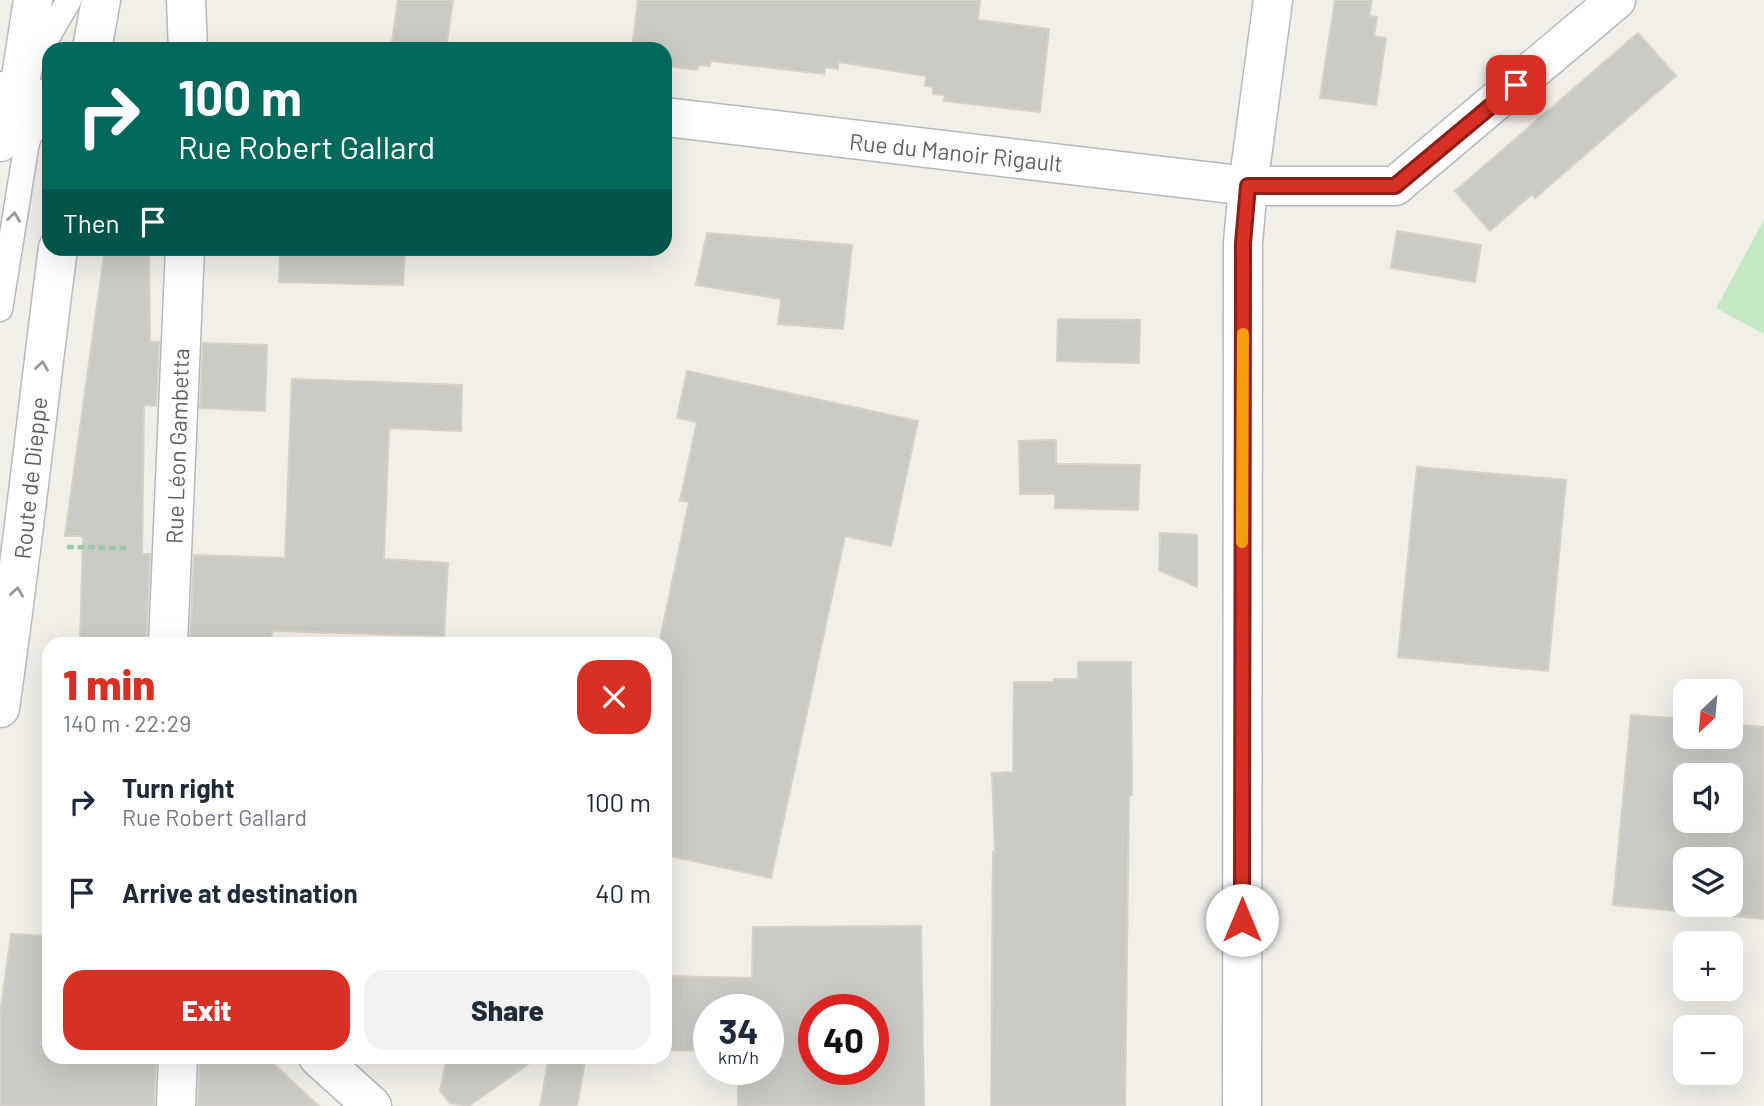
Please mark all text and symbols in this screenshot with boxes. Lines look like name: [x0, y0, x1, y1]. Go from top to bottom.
pin: [1486, 55, 1546, 115]
icon: arrive: [1497, 66, 1535, 104]
text: 100 m: [178, 67, 302, 126]
icon: right: [63, 70, 154, 161]
text: Rue Robert Gallard: [178, 127, 435, 165]
street label: Rue du Manoir Rigault: [848, 127, 1064, 177]
icon: arrive: [134, 203, 172, 241]
text: Then: [63, 207, 120, 238]
one-way arrow: [7, 212, 22, 223]
street label: Rue Léon Gambetta: [160, 348, 194, 544]
one-way arrow: [35, 360, 50, 371]
street label: Route de Dieppe: [8, 395, 52, 561]
one-way arrow: [9, 586, 24, 597]
text: 1 min: [63, 658, 155, 708]
button: close: [577, 660, 651, 734]
north arrow: [1673, 679, 1743, 749]
map controls: [1673, 679, 1743, 1085]
text: 140 m · 22:29: [63, 709, 191, 737]
button: sound: [1673, 763, 1743, 833]
text: Turn right: [122, 772, 235, 803]
icon: right: [63, 783, 101, 821]
text: 100 m: [586, 786, 651, 817]
text: Rue Robert Gallard: [122, 803, 307, 831]
button: layers: [1673, 847, 1743, 917]
icon: arrive: [63, 874, 101, 912]
text: Arrive at destination: [122, 877, 358, 908]
text: 40 m: [595, 877, 651, 908]
position arrow: [1205, 883, 1279, 957]
button: +: [1673, 931, 1743, 1001]
button: Exit: [63, 970, 350, 1050]
button: Share: [364, 970, 651, 1050]
speed limit sign: 40: [798, 994, 889, 1085]
text: 34: [718, 1009, 759, 1051]
button: −: [1673, 1015, 1743, 1085]
text: km/h: [718, 1046, 759, 1068]

